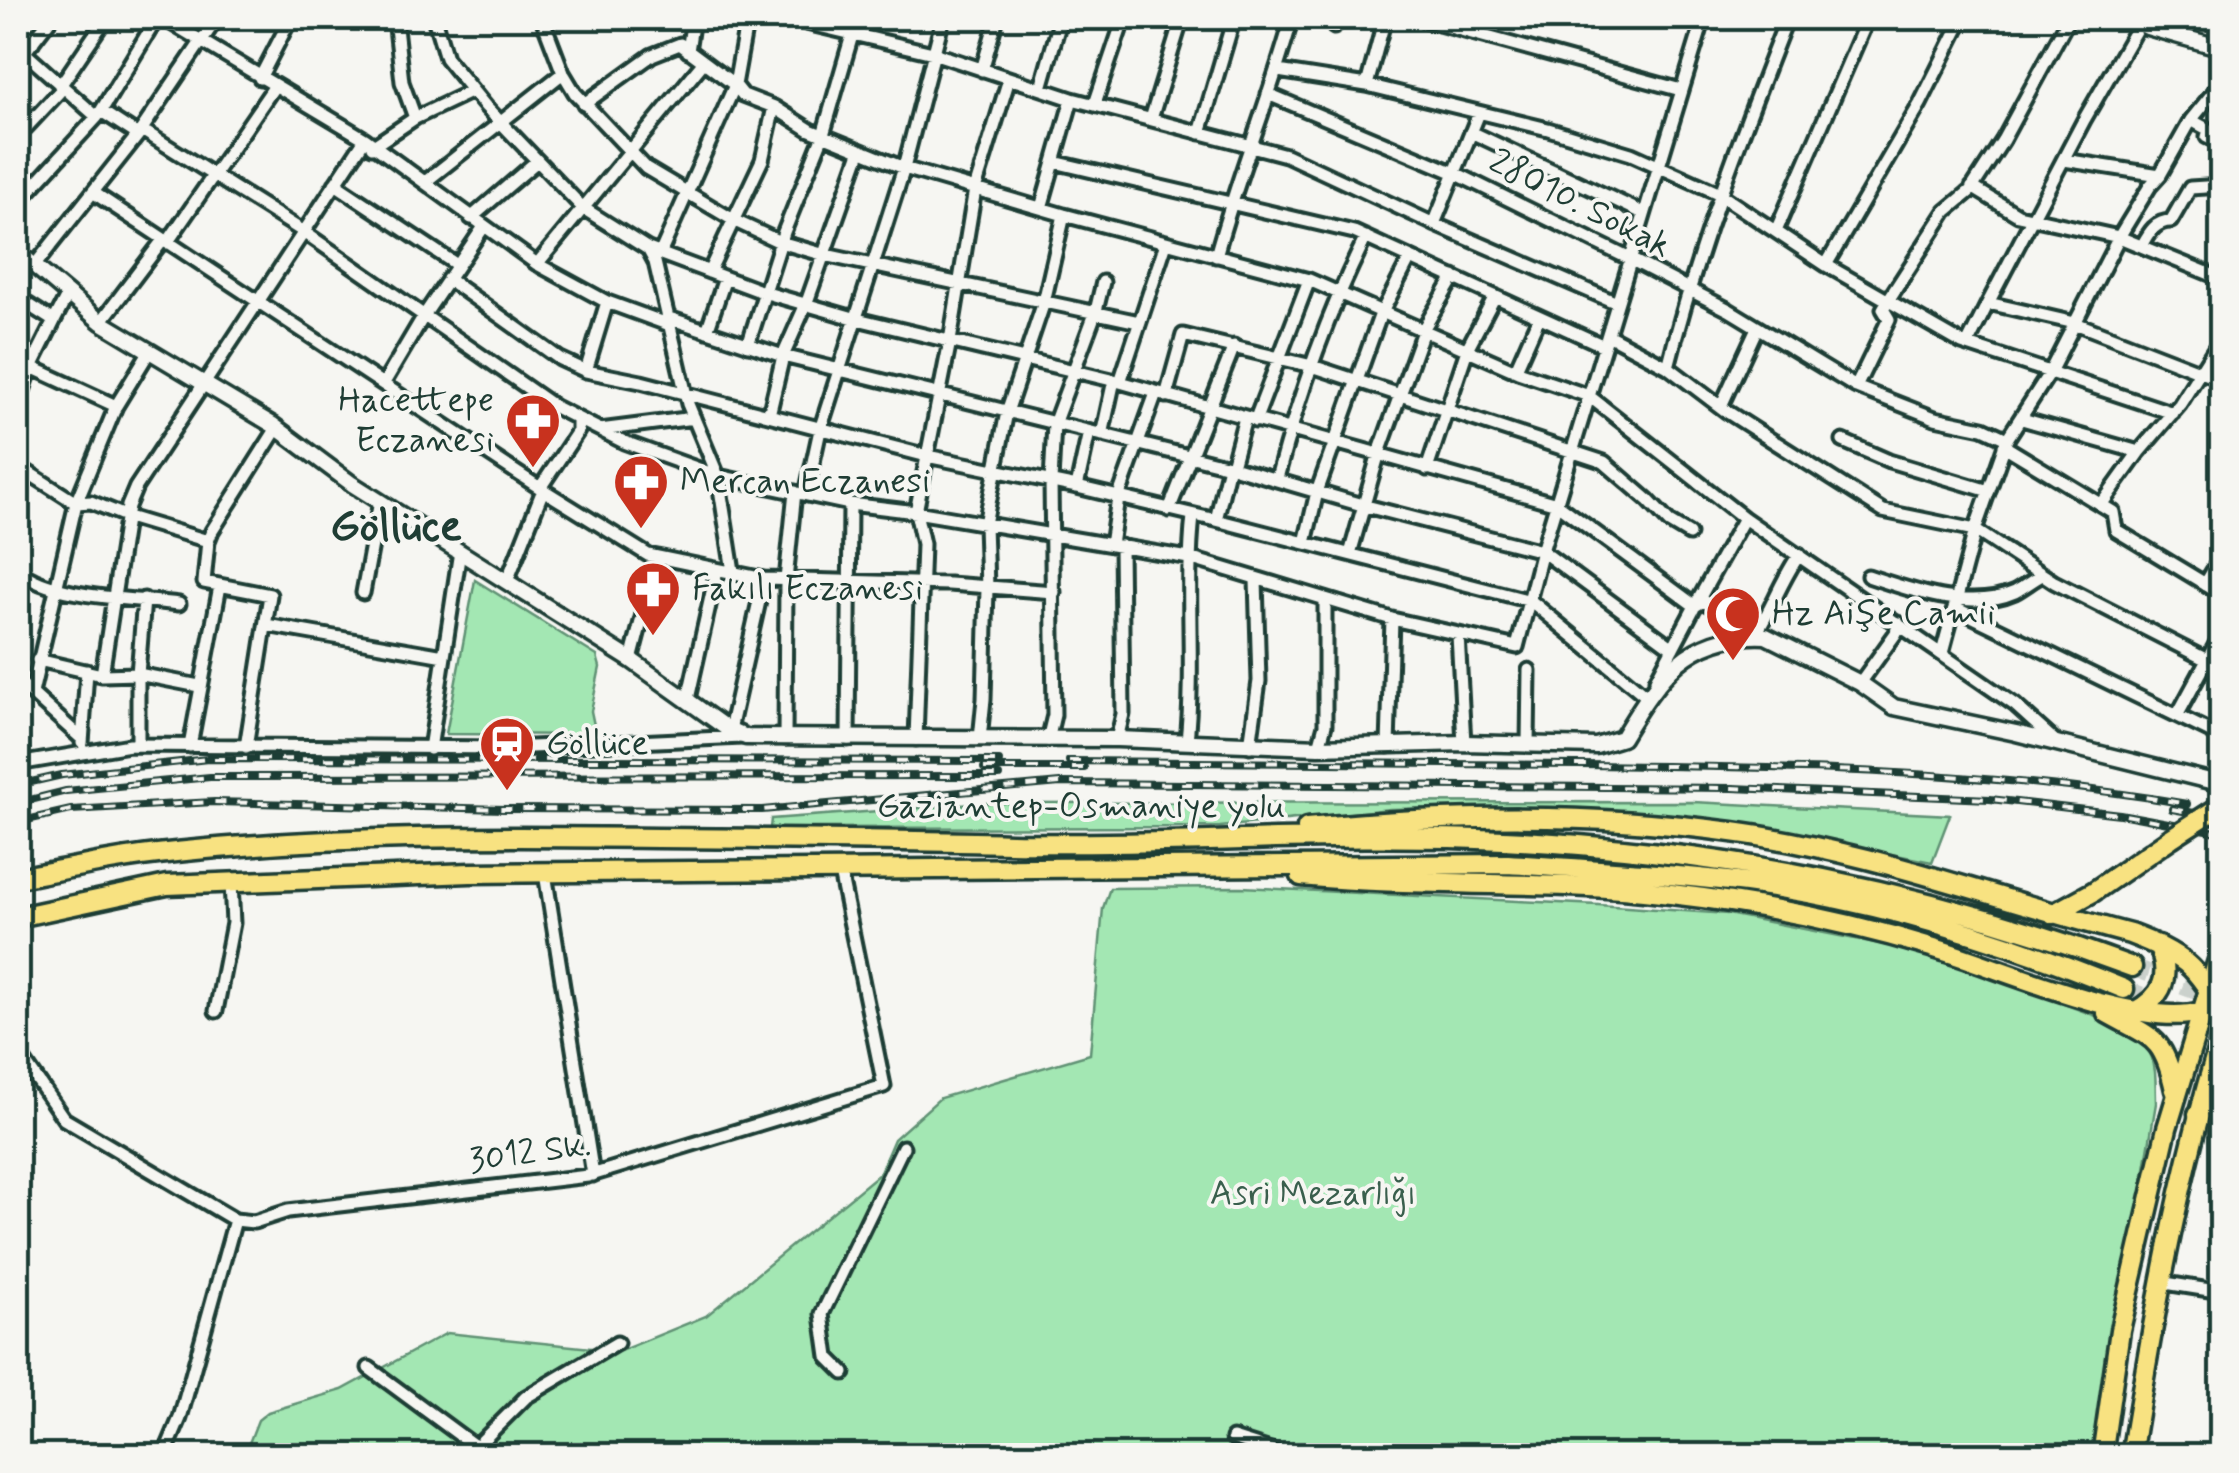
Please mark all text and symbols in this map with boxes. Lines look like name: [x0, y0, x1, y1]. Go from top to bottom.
street label: 28010. Sokak: [1481, 138, 1679, 270]
place label: Hacettepe Eczanesi: [338, 378, 494, 464]
pharmacy icon: Hacettepe Eczanesi: [503, 391, 563, 470]
pharmacy icon: Mercan Eczanesi: [611, 452, 671, 531]
place label: Mercan Eczanesi: [680, 459, 930, 505]
district label: Göllüce: [330, 498, 462, 557]
pharmacy icon: Fakılı Eczanesi: [623, 559, 683, 638]
place label: Fakılı Eczanesi: [692, 566, 923, 612]
mosque icon: Hz Aişe Camii: [1703, 584, 1763, 663]
place label: Hz Aişe Camii: [1772, 591, 1995, 637]
station icon: Göllüce: [477, 714, 537, 793]
place label: Göllüce: [546, 721, 649, 767]
street label: Gaziantep-Osmaniye yolu: [877, 784, 1285, 830]
street label: 3012 Sk.: [466, 1122, 594, 1184]
park label: Asri Mezarlığı: [1210, 1171, 1416, 1217]

